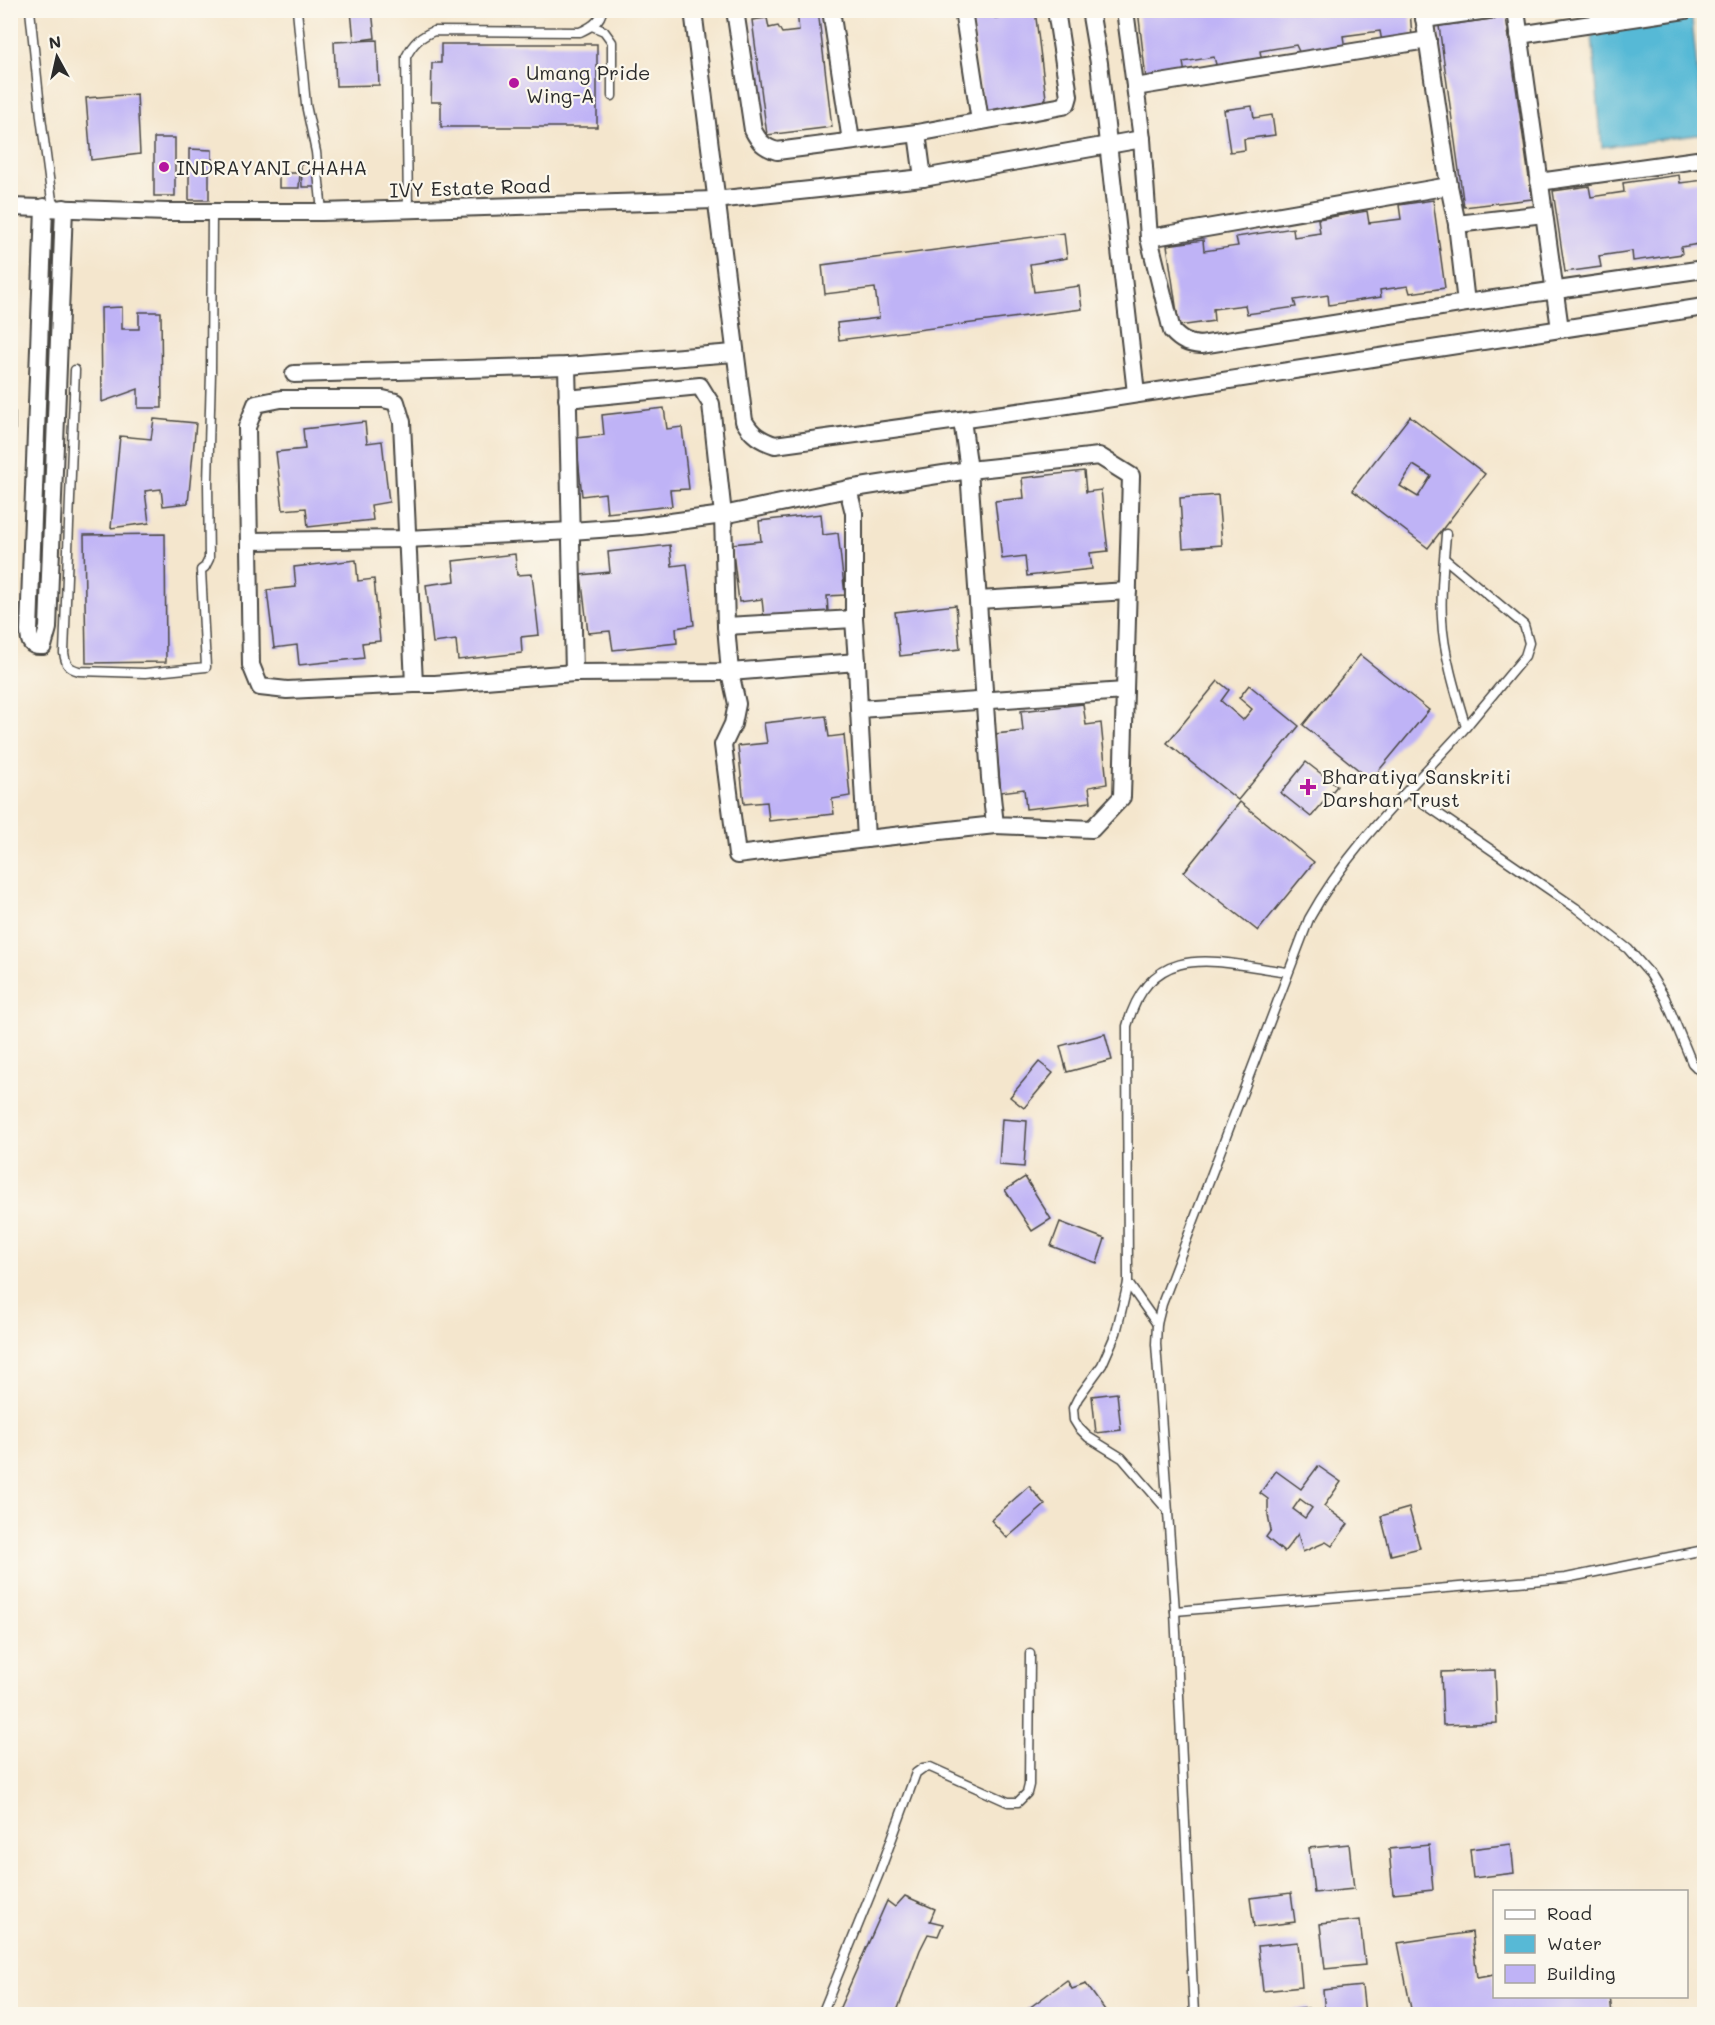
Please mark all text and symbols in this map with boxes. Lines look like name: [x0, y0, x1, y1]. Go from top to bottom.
north arrow: [27, 27, 87, 87]
text: N: [47, 30, 62, 53]
place label: Umang Pride Wing-A: [526, 59, 650, 108]
marker: Umang Pride Wing-A: [507, 76, 521, 90]
place label: INDRAYANI CHAHA: [176, 154, 367, 180]
marker: INDRAYANI CHAHA: [157, 160, 171, 174]
street label: IVY Estate Road: [389, 171, 551, 203]
place label: Bharatiya Sanskriti Darshan Trust: [1322, 763, 1511, 812]
marker: Bharatiya Sanskriti Darshan Trust: [1299, 778, 1317, 796]
legend: [1493, 1890, 1688, 1998]
text: Road: [1547, 1901, 1592, 1925]
text: Water: [1547, 1931, 1602, 1955]
text: Building: [1547, 1961, 1615, 1985]

